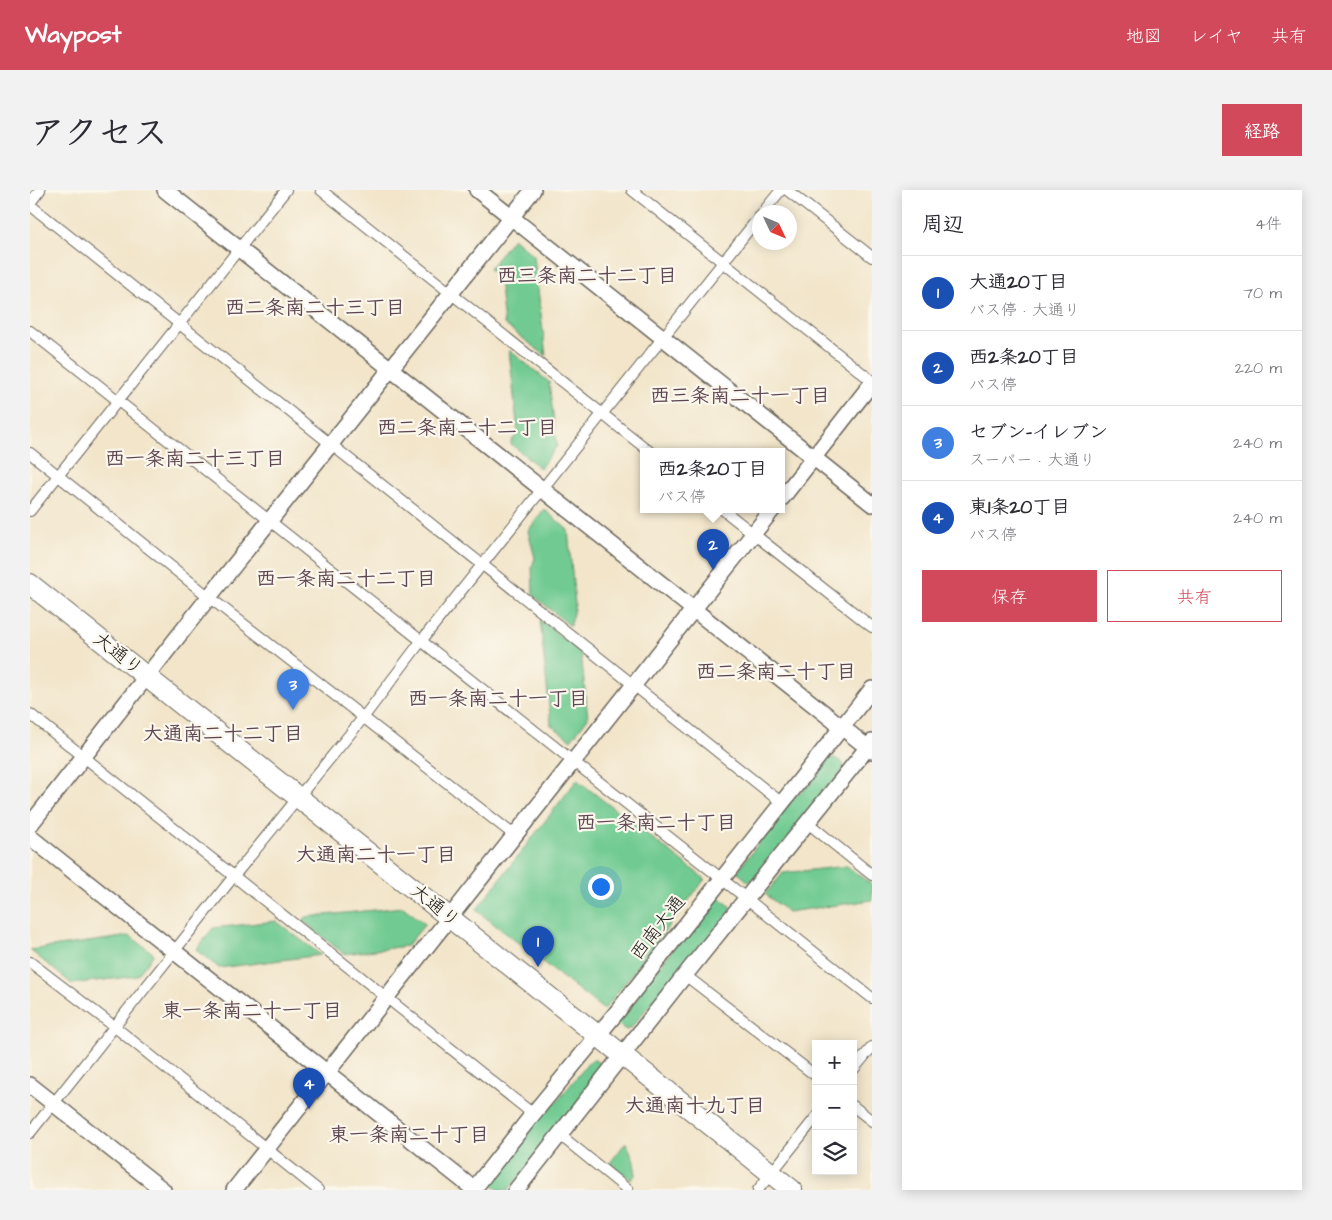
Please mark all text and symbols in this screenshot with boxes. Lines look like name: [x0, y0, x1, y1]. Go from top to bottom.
text: Waypost: [25, 18, 122, 52]
text: 地図: [1126, 24, 1162, 49]
text: レイヤ: [1190, 24, 1243, 49]
text: 共有: [1271, 24, 1307, 49]
button: 経路: [1222, 104, 1302, 156]
text: アクセス: [30, 109, 168, 158]
north arrow: [752, 205, 797, 250]
text: 周辺: [922, 210, 964, 239]
text: 4件: [1255, 213, 1282, 235]
district label: 西三条南二十二丁目: [497, 262, 677, 290]
text: 大通20丁目: [969, 269, 1068, 296]
text: 1: [937, 282, 939, 304]
text: 70 m: [1243, 282, 1282, 304]
district label: 西二条南二十三丁目: [225, 294, 405, 322]
text: バス停 · 大通り: [969, 299, 1080, 321]
text: 西2条20丁目: [969, 344, 1079, 371]
text: 2: [933, 357, 943, 379]
text: 220 m: [1235, 357, 1282, 379]
text: バス停: [969, 374, 1017, 396]
district label: 西三条南二十一丁目: [650, 382, 830, 410]
district label: 西二条南二十二丁目: [377, 414, 557, 442]
text: セブン-イレブン: [969, 419, 1108, 446]
text: 3: [934, 432, 942, 454]
text: 240 m: [1233, 432, 1282, 454]
district label: 西一条南二十三丁目: [105, 445, 285, 473]
popup: [640, 448, 785, 513]
text: スーパー · 大通り: [969, 449, 1095, 471]
text: 西2条20丁目: [658, 456, 767, 483]
text: バス停: [658, 486, 706, 508]
text: 東1条20丁目: [969, 494, 1070, 521]
text: 4: [933, 507, 943, 529]
text: 240 m: [1233, 507, 1282, 529]
text: バス停: [969, 524, 1017, 546]
pin: 2: [697, 529, 729, 570]
district label: 西一条南二十二丁目: [256, 565, 436, 593]
button: 保存: [922, 570, 1097, 622]
button: 共有: [1107, 570, 1282, 622]
street label: 大通り: [87, 626, 149, 682]
district label: 西二条南二十丁目: [696, 658, 856, 686]
pin: 3: [277, 669, 309, 710]
district label: 西一条南二十一丁目: [408, 685, 588, 713]
district label: 大通南二十二丁目: [143, 720, 303, 748]
district label: 西一条南二十丁目: [576, 809, 736, 837]
district label: 大通南二十一丁目: [296, 841, 456, 869]
your location: [588, 874, 614, 900]
street label: 大通り: [404, 878, 466, 934]
street label: 西南大通: [624, 890, 692, 966]
pin: 1: [522, 926, 554, 967]
district label: 東一条南二十一丁目: [162, 997, 342, 1025]
map controls: [812, 1040, 857, 1175]
button: +: [812, 1040, 857, 1085]
pin: 4: [293, 1068, 325, 1109]
button: −: [812, 1085, 857, 1130]
district label: 大通南十九丁目: [625, 1092, 765, 1120]
district label: 東一条南二十丁目: [329, 1121, 489, 1149]
button: layers: [812, 1130, 857, 1175]

